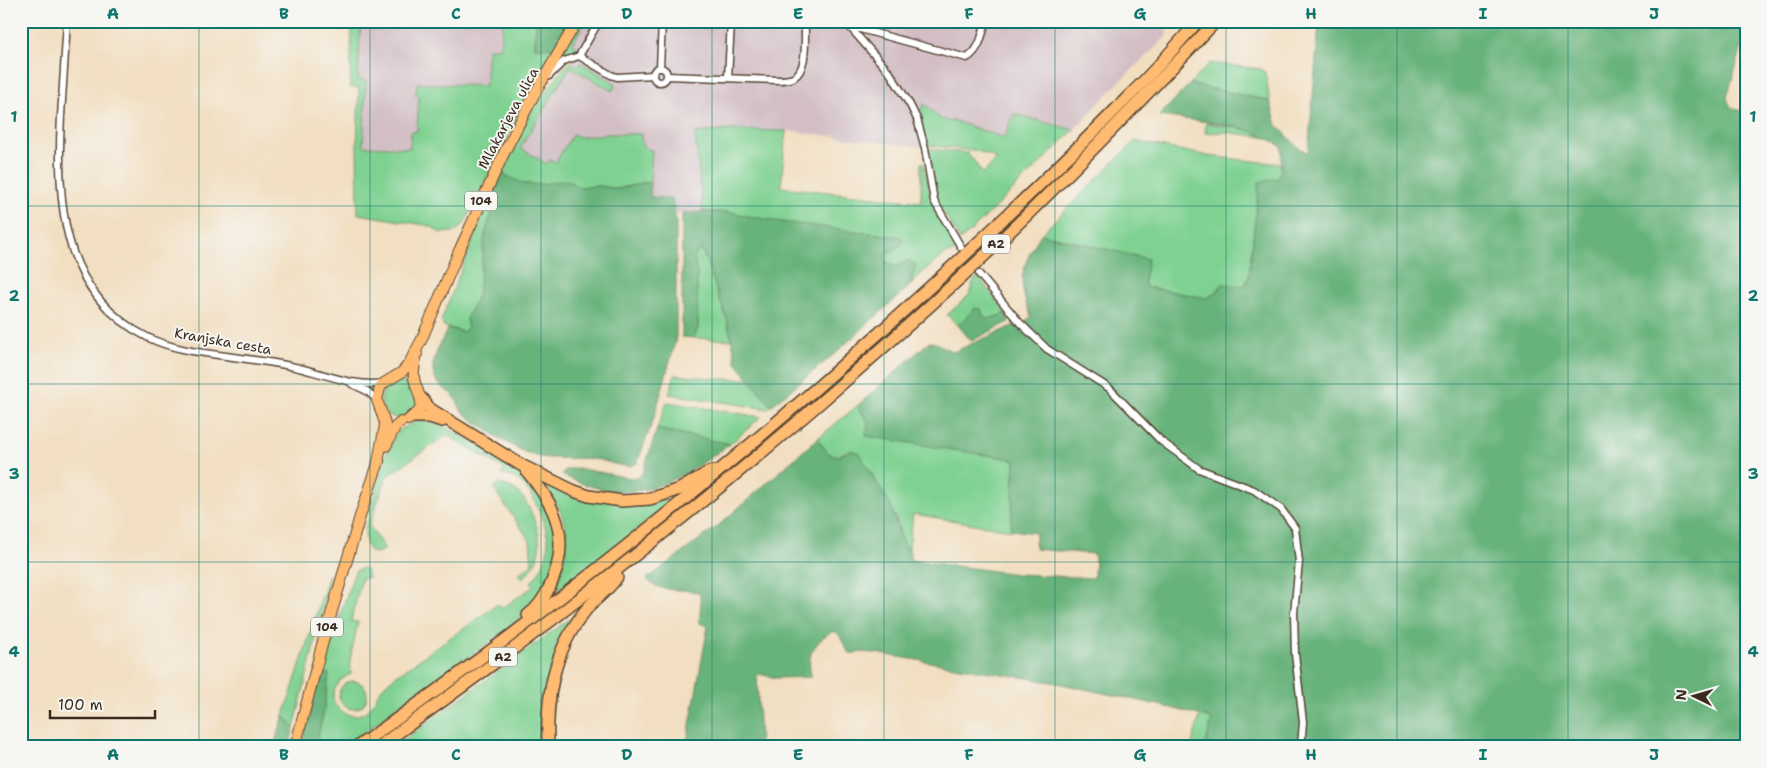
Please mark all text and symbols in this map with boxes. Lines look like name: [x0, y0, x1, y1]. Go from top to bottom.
text: A: [107, 3, 119, 24]
text: B: [279, 3, 289, 24]
text: C: [451, 3, 461, 24]
text: D: [621, 3, 633, 24]
text: E: [793, 3, 803, 24]
text: F: [964, 3, 974, 24]
text: G: [1134, 3, 1147, 24]
text: H: [1305, 3, 1317, 24]
text: I: [1479, 3, 1488, 24]
text: J: [1649, 3, 1659, 24]
street label: Mlakarjeva ulica: [474, 64, 542, 172]
text: 1: [10, 106, 18, 127]
text: 1: [1749, 106, 1757, 127]
road number: 104: [465, 192, 497, 210]
road number: A2: [982, 234, 1010, 253]
text: 2: [8, 285, 20, 306]
text: 2: [1747, 285, 1759, 306]
street label: Kranjska cesta: [173, 324, 273, 358]
text: 3: [8, 463, 20, 484]
text: 3: [1747, 463, 1759, 484]
road number: 104: [311, 618, 343, 636]
text: 4: [8, 641, 20, 662]
text: 4: [1747, 641, 1759, 662]
road number: A2: [489, 648, 517, 666]
north arrow: [1670, 670, 1720, 720]
scale bar: [50, 688, 155, 720]
text: N: [1672, 689, 1690, 701]
text: 100 m: [58, 695, 103, 715]
text: A: [107, 744, 119, 765]
text: B: [279, 744, 289, 765]
text: C: [451, 744, 461, 765]
text: D: [621, 744, 633, 765]
text: E: [793, 744, 803, 765]
text: F: [964, 744, 974, 765]
text: G: [1134, 744, 1147, 765]
text: H: [1305, 744, 1317, 765]
text: I: [1479, 744, 1488, 765]
text: J: [1649, 744, 1659, 765]

